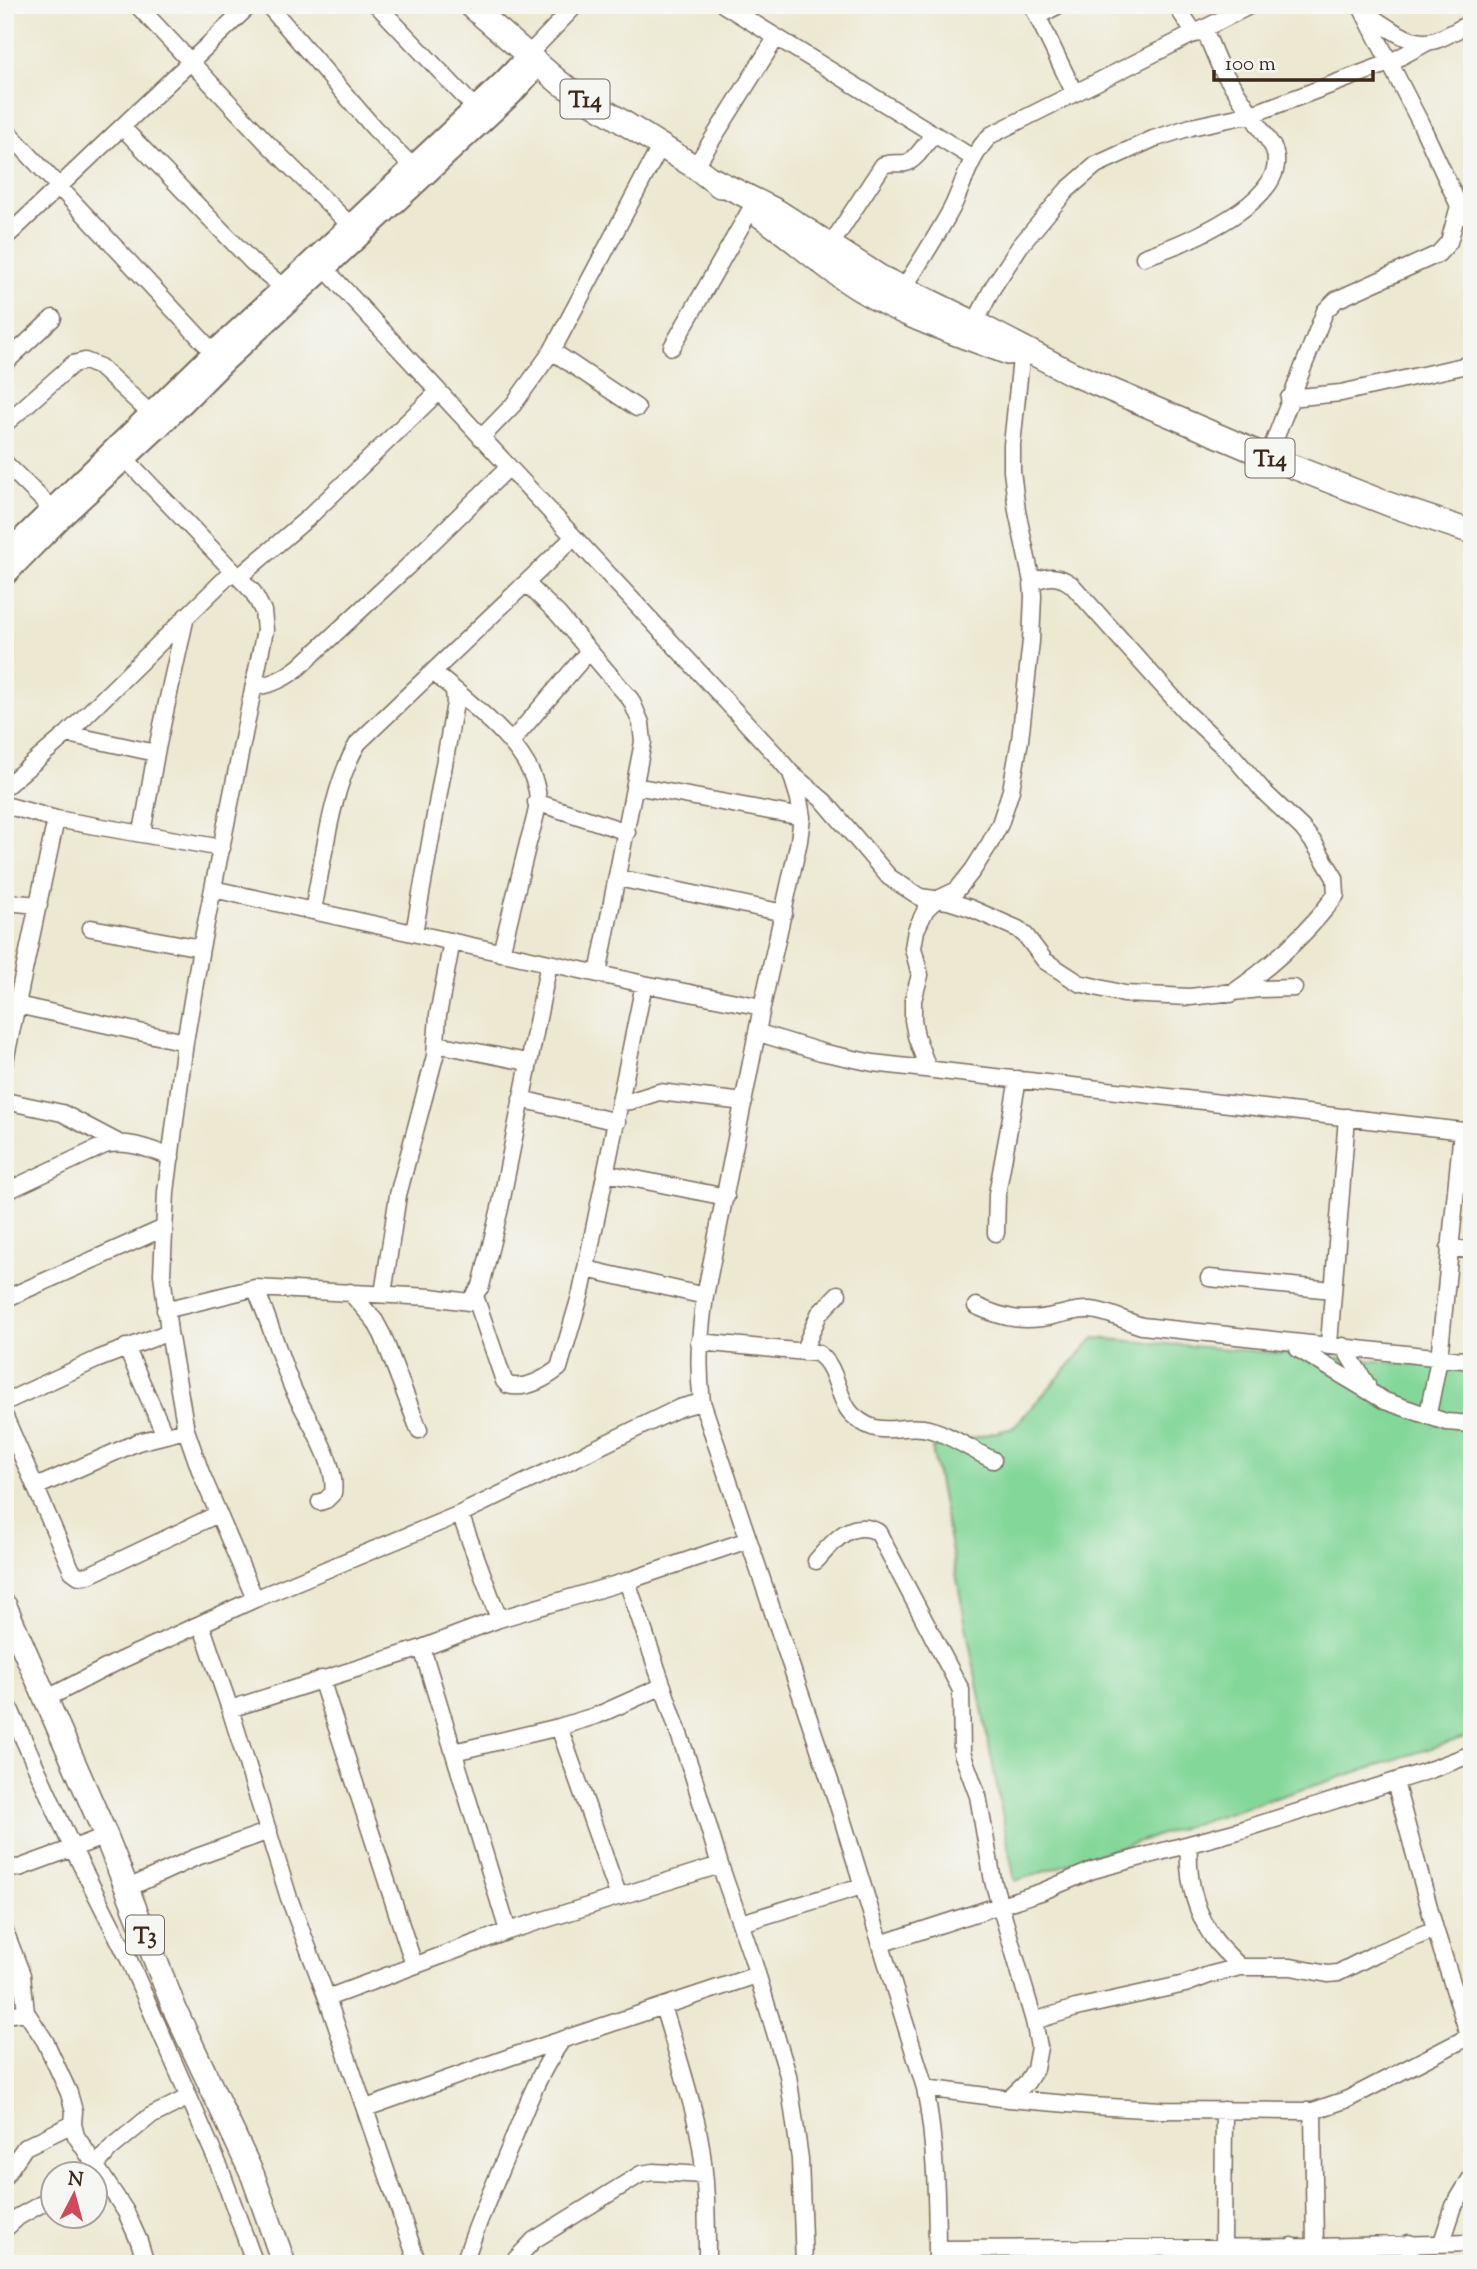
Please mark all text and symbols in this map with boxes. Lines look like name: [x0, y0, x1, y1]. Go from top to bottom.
scale bar: [1214, 38, 1374, 82]
text: 100 m: [1225, 50, 1276, 80]
road number: T14: [560, 80, 610, 118]
road number: T14: [1246, 438, 1294, 478]
road number: T3: [126, 1916, 164, 1954]
north arrow: [38, 2160, 108, 2230]
text: N: [67, 2166, 84, 2195]

